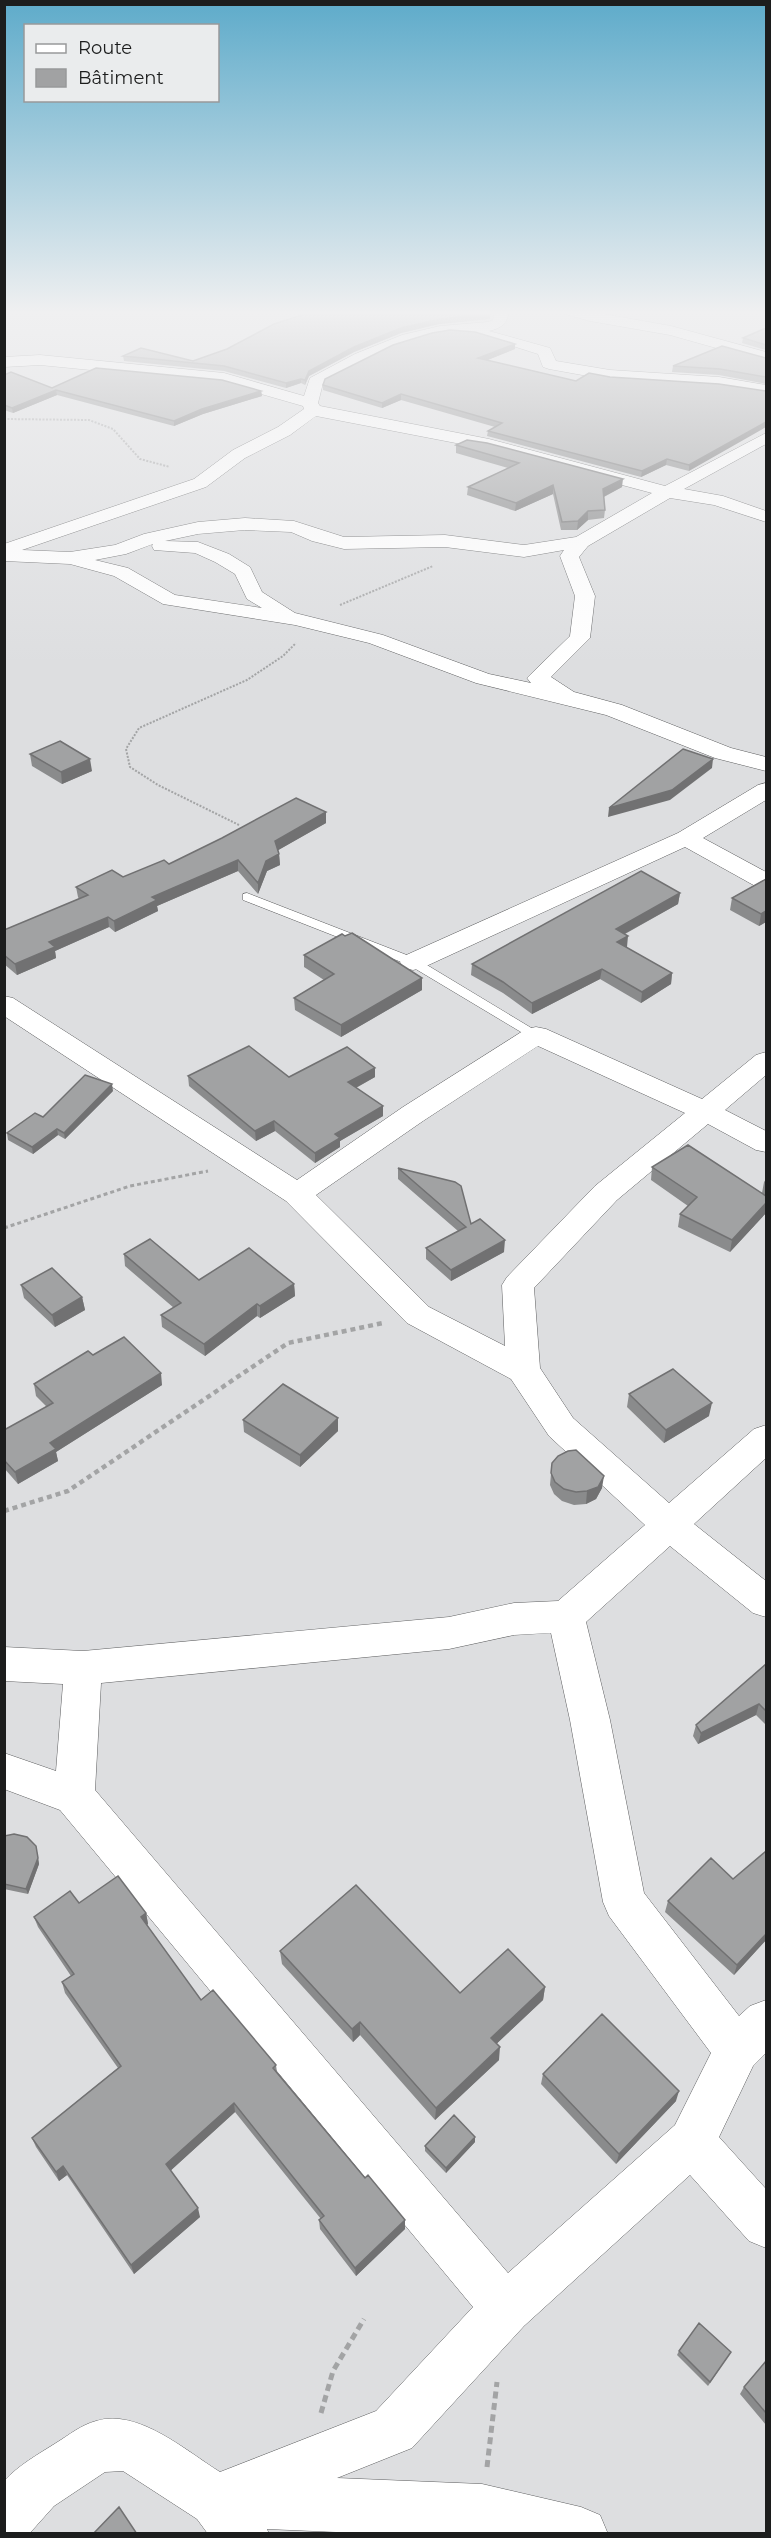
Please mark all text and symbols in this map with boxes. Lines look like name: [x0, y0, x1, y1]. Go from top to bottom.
legend: [24, 24, 219, 102]
text: Route: [78, 37, 132, 59]
text: Bâtiment: [78, 67, 164, 89]

